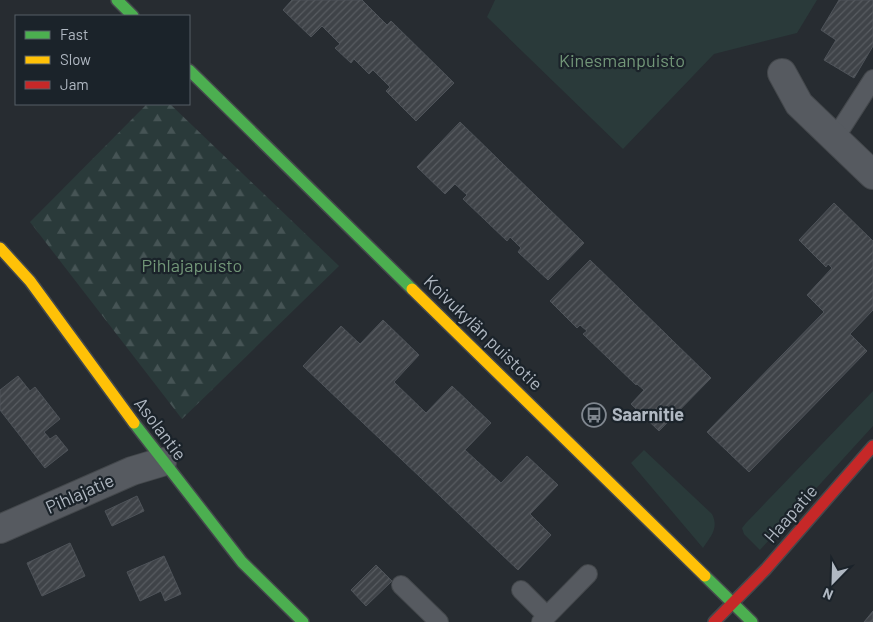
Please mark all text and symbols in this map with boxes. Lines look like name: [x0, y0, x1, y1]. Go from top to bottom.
legend: [15, 15, 190, 105]
text: Fast: [60, 25, 88, 43]
park label: Kinesmanpuisto: [559, 49, 685, 71]
text: Slow: [60, 50, 91, 68]
text: Jam: [60, 75, 89, 93]
park label: Pihlajapuisto: [142, 254, 242, 276]
street label: Koivukylän puistotie: [420, 270, 548, 395]
street label: Asolantie: [130, 393, 192, 464]
bus stop icon: Saarnitie: [581, 402, 607, 428]
place label: Saarnitie: [612, 403, 684, 425]
street label: Pihlajatie: [42, 468, 117, 518]
street label: Haapatie: [759, 480, 821, 547]
north arrow: [808, 557, 858, 607]
text: N: [820, 585, 835, 604]

